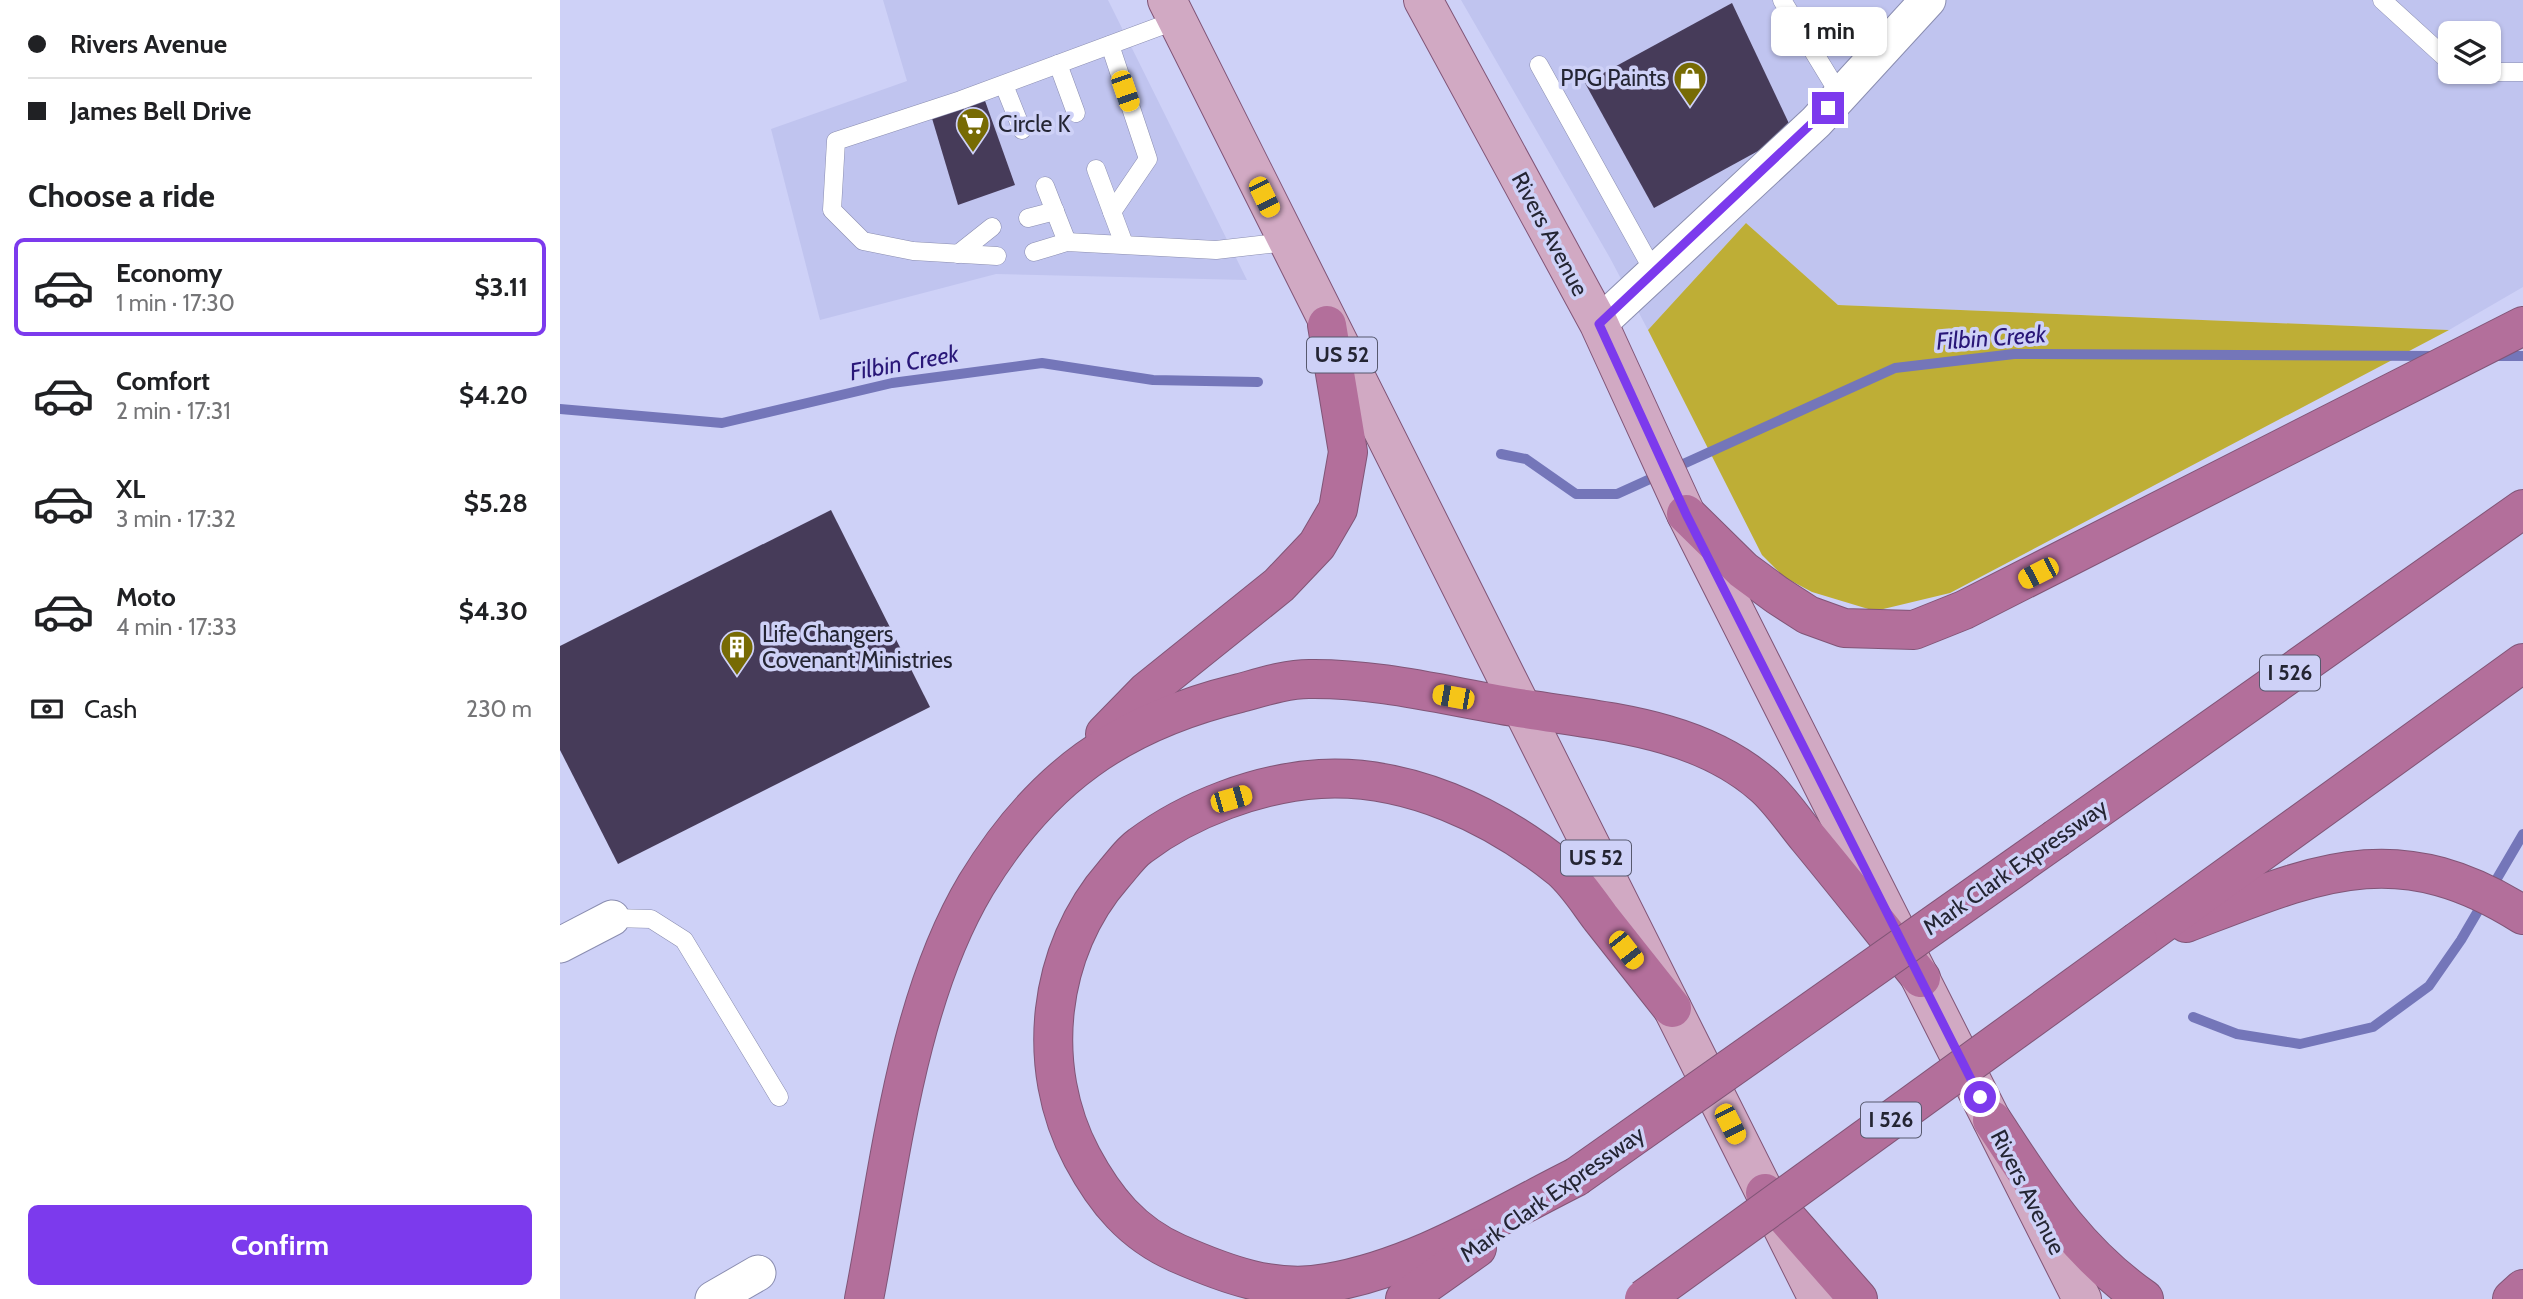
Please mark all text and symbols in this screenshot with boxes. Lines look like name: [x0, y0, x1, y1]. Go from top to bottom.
callout: 1 min: [1770, 7, 1886, 56]
text: 1 min: [1803, 17, 1855, 45]
map controls: [2438, 21, 2501, 84]
button: layers: [2438, 21, 2501, 84]
text: Rivers Avenue: [70, 28, 227, 60]
shop icon: PPG Paints: [1671, 59, 1709, 108]
place label: PPG Paints: [1560, 64, 1666, 92]
car: [1109, 68, 1142, 114]
route end: [1812, 92, 1844, 124]
text: James Bell Drive: [70, 95, 251, 127]
supermarket icon: Circle K: [954, 105, 992, 154]
place label: Circle K: [998, 110, 1070, 138]
street label: Rivers Avenue: [1506, 167, 1594, 301]
car: [1246, 174, 1283, 220]
text: Choose a ride: [28, 176, 215, 215]
icon: car: [32, 256, 95, 319]
text: Economy: [116, 257, 222, 289]
text: $3.11: [474, 271, 528, 303]
text: 1 min · 17:30: [116, 289, 235, 317]
water label: Filbin Creek: [1935, 319, 2048, 356]
road number: US 52: [1307, 338, 1377, 372]
water label: Filbin Creek: [847, 339, 961, 386]
icon: car: [32, 364, 95, 427]
text: Comfort: [116, 365, 210, 397]
text: $4.20: [459, 379, 528, 411]
text: 2 min · 17:31: [116, 397, 231, 425]
icon: car: [32, 472, 95, 535]
text: XL: [116, 473, 145, 505]
text: $5.28: [464, 487, 528, 519]
text: 3 min · 17:32: [116, 505, 236, 533]
car: [2015, 554, 2062, 592]
icon: car: [32, 580, 95, 643]
text: Moto: [116, 581, 176, 613]
text: $4.30: [459, 595, 528, 627]
text: 4 min · 17:33: [116, 613, 237, 641]
place label: Life Changers Covenant Ministries: [762, 620, 952, 674]
building icon: Life Changers Covenant Ministries: [718, 628, 756, 677]
road number: I 526: [2260, 656, 2320, 690]
car: [1431, 683, 1476, 711]
icon: cash: [28, 690, 66, 728]
text: Cash: [84, 693, 137, 725]
text: 230 m: [466, 695, 532, 723]
car: [1208, 783, 1255, 815]
street label: Mark Clark Expressway: [1917, 793, 2113, 941]
road number: US 52: [1561, 840, 1631, 876]
car: [1605, 927, 1648, 973]
route start: [1964, 1081, 1996, 1113]
car: [1712, 1101, 1749, 1147]
road number: I 526: [1861, 1102, 1921, 1138]
street label: Mark Clark Expressway: [1454, 1120, 1650, 1268]
street label: Rivers Avenue: [1985, 1125, 2072, 1259]
button: Confirm: [28, 1205, 532, 1285]

